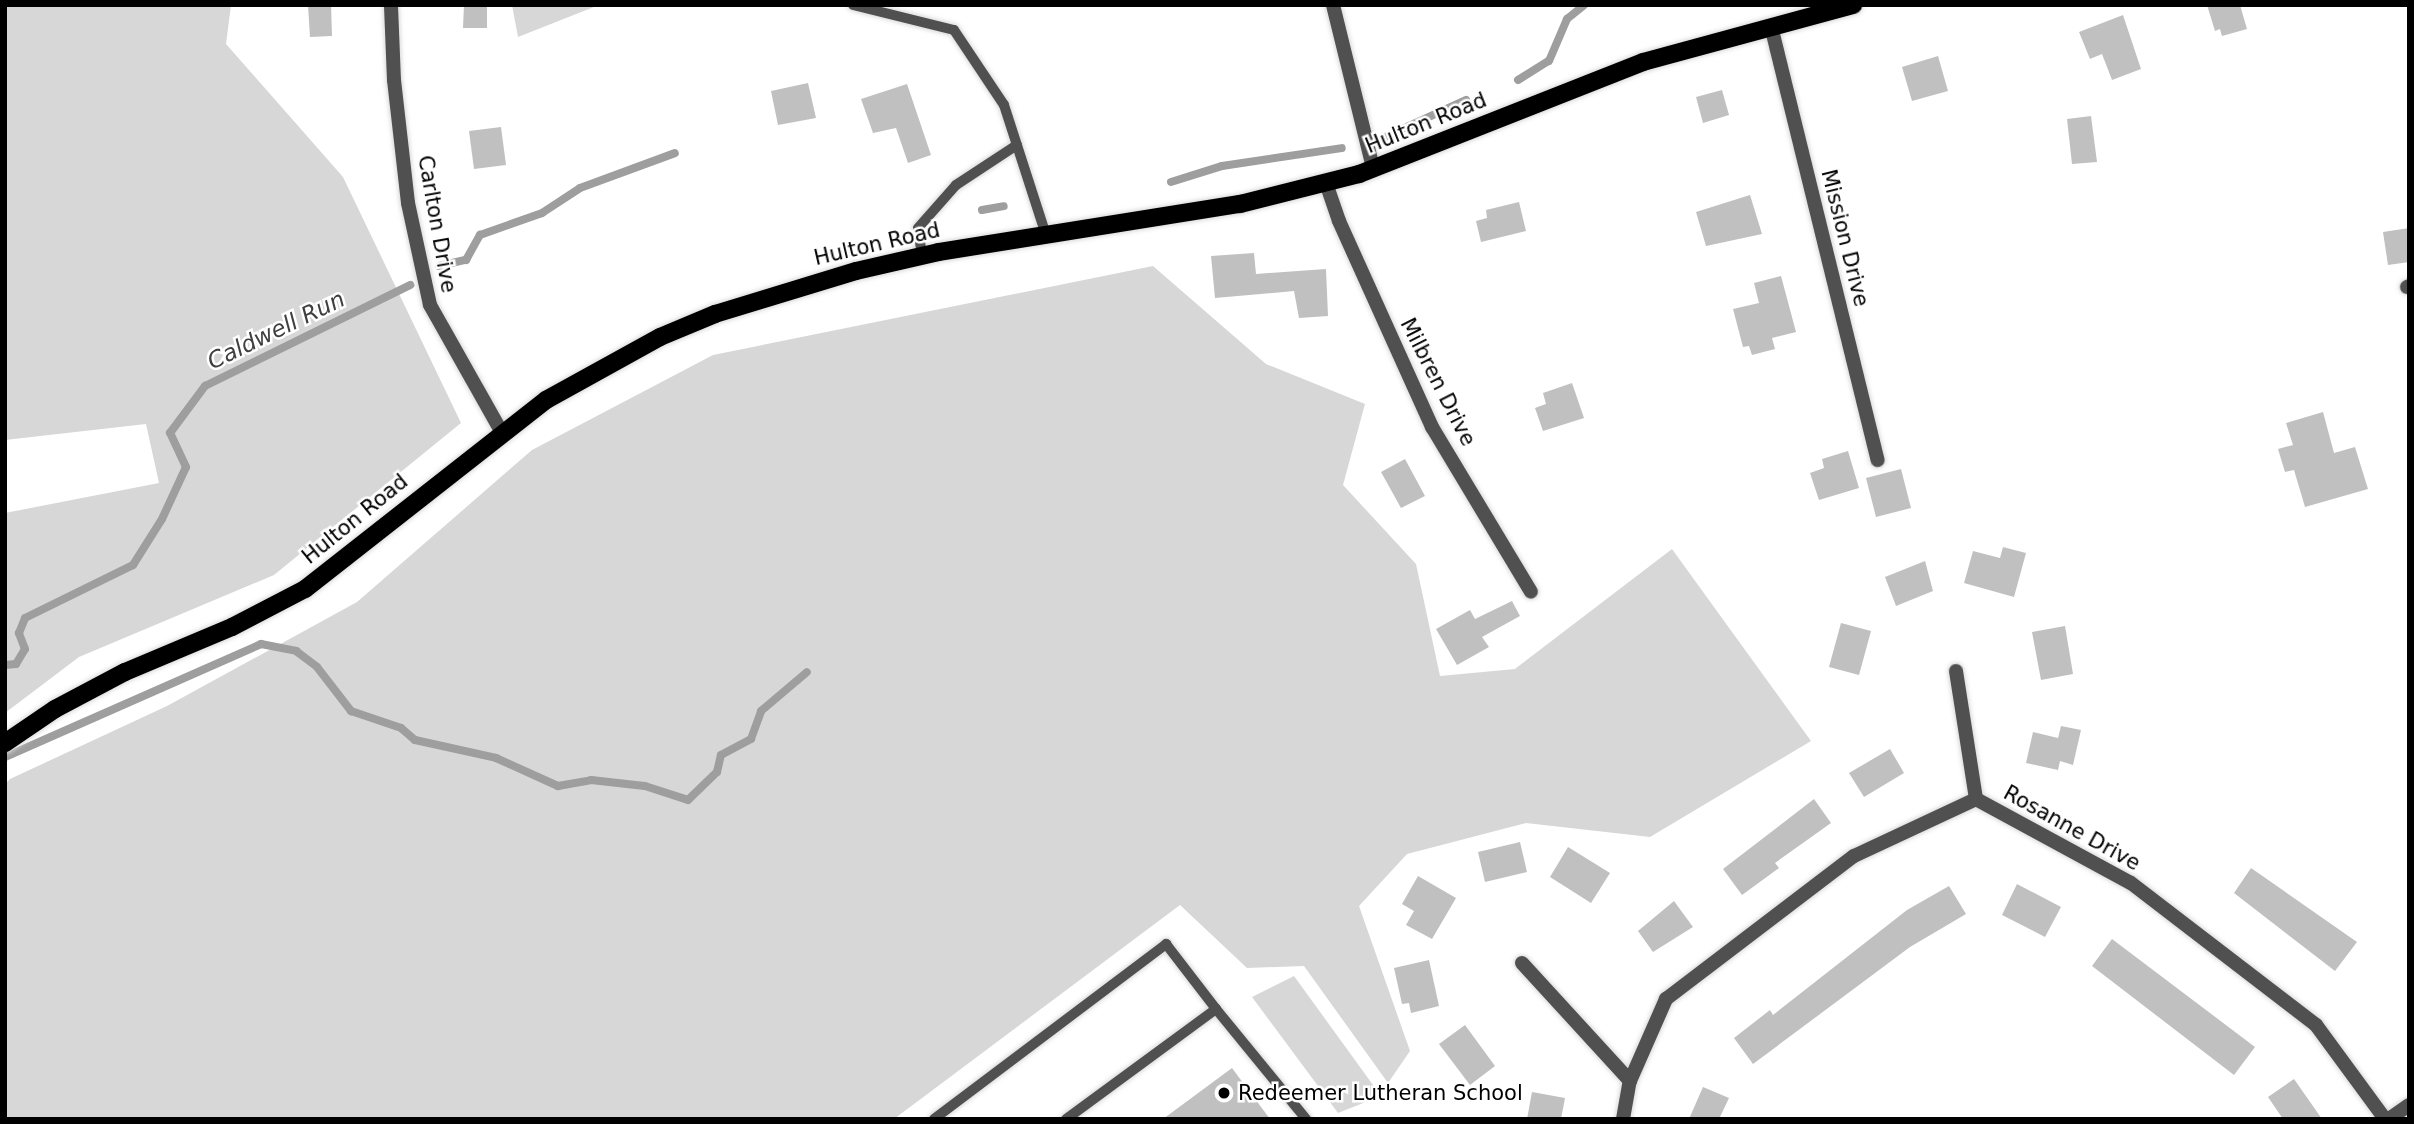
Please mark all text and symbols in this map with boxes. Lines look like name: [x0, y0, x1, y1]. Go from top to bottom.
street label: Hulton Road: [1362, 87, 1490, 159]
street label: Carlton Drive: [413, 153, 461, 295]
street label: Mission Drive: [1816, 167, 1874, 309]
street label: Hulton Road: [811, 217, 943, 271]
water label: Caldwell Run: [203, 285, 349, 375]
street label: Milbren Drive: [1395, 314, 1481, 450]
street label: Hulton Road: [297, 469, 413, 569]
street label: Rosanne Drive: [1999, 780, 2145, 876]
place label: Redeemer Lutheran School: [1238, 1080, 1523, 1106]
marker: Redeemer Lutheran School: [1216, 1085, 1232, 1101]

